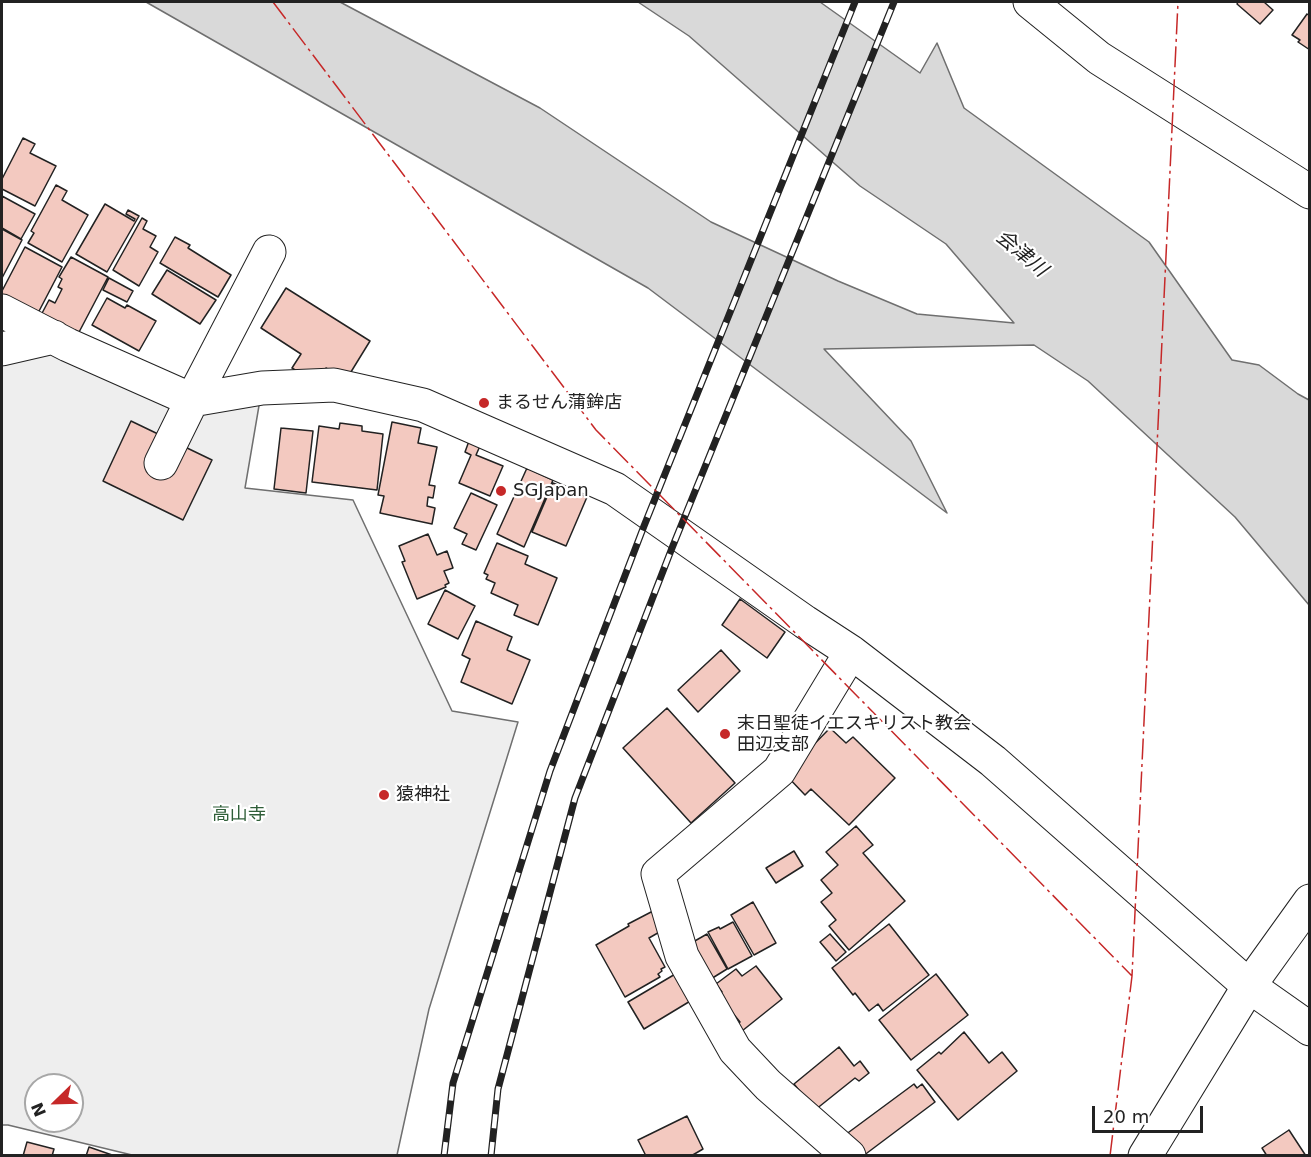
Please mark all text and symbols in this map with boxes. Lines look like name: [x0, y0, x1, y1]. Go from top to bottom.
water label: 会津川: [990, 226, 1052, 282]
place label: まるせん蒲鉾店: [496, 392, 622, 414]
marker: まるせん蒲鉾店: [477, 396, 491, 410]
place label: SGJapan: [513, 480, 589, 502]
marker: SGJapan: [494, 484, 508, 498]
place label: 末日聖徒イエスキリスト教会 田辺支部: [737, 713, 971, 756]
marker: 末日聖徒イエスキリスト教会 田辺支部: [718, 727, 732, 741]
place label: 猿神社: [396, 784, 450, 806]
marker: 猿神社: [377, 788, 391, 802]
park label: 高山寺: [212, 804, 266, 826]
north arrow: [24, 1073, 84, 1133]
scale bar: [1095, 1094, 1206, 1132]
text: N: [27, 1100, 50, 1119]
text: 20 m: [1103, 1106, 1149, 1127]

